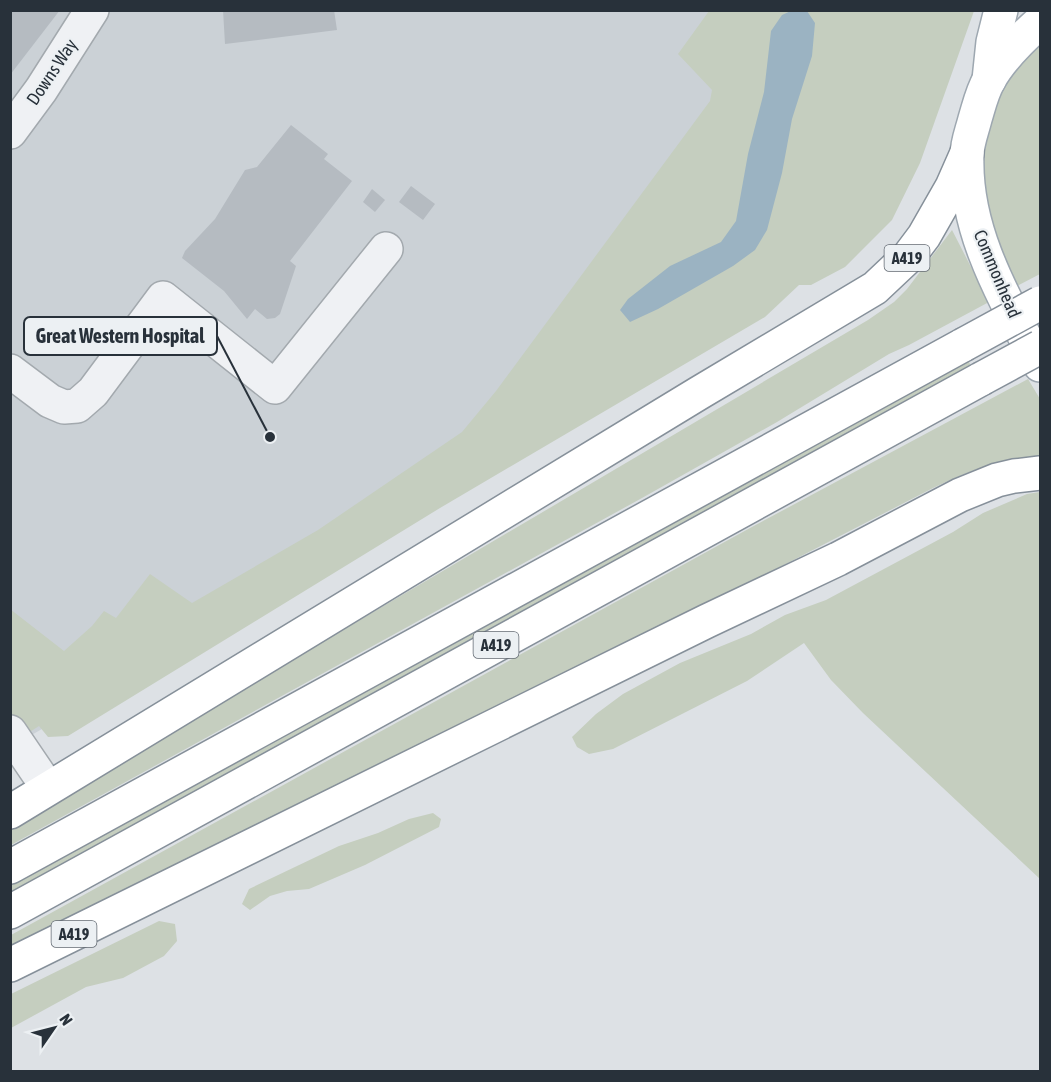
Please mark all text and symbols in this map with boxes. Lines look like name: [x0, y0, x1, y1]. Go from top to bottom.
street label: Downs Way: [22, 35, 81, 109]
street label: Commonhead: [970, 227, 1025, 321]
road number: A419: [884, 245, 930, 271]
callout: Great Western Hospital: [24, 317, 217, 355]
text: Great Western Hospital: [36, 324, 205, 347]
road number: A419: [474, 632, 518, 658]
road number: A419: [52, 921, 97, 947]
north arrow: [24, 998, 84, 1058]
text: N: [56, 1010, 76, 1028]

